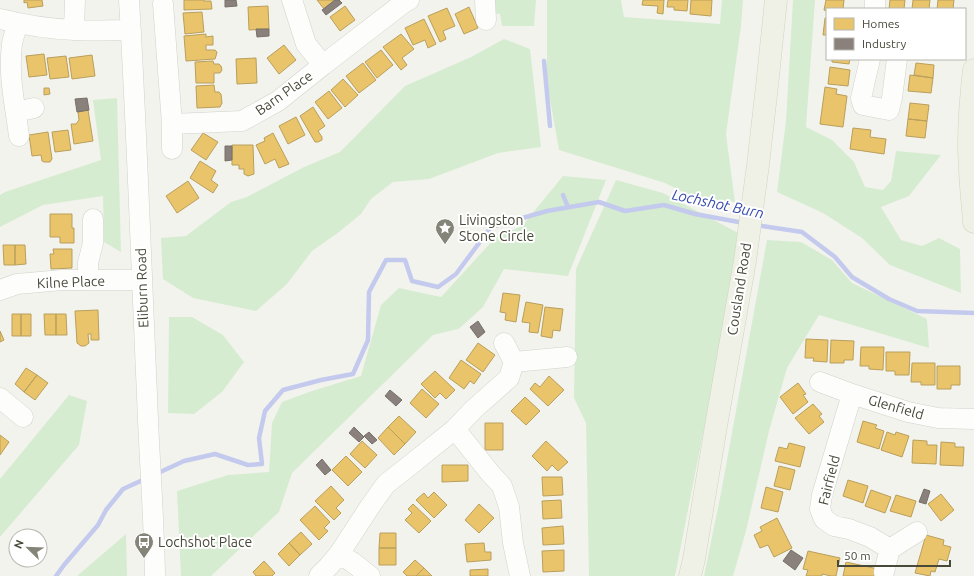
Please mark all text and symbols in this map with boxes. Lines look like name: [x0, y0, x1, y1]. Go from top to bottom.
legend: [826, 8, 966, 60]
text: Homes: [862, 17, 900, 30]
text: Industry: [862, 37, 907, 50]
street label: Barn Place: [252, 68, 316, 118]
water label: Lochshot Burn: [671, 185, 766, 222]
place label: Livingston Stone Circle: [459, 212, 534, 244]
place icon: Livingston Stone Circle: [434, 217, 456, 245]
street label: Cousland Road: [724, 242, 754, 336]
street label: Eliburn Road: [133, 248, 151, 328]
street label: Kilne Place: [37, 273, 105, 291]
street label: Glenfield: [866, 391, 926, 423]
street label: Fairfield: [815, 453, 843, 507]
north arrow: [8, 528, 48, 568]
bus stop icon: Lochshot Place: [133, 531, 155, 559]
place label: Lochshot Place: [158, 534, 252, 550]
text: N: [12, 538, 26, 550]
scale bar: [838, 542, 950, 568]
text: 50 m: [844, 549, 871, 562]

